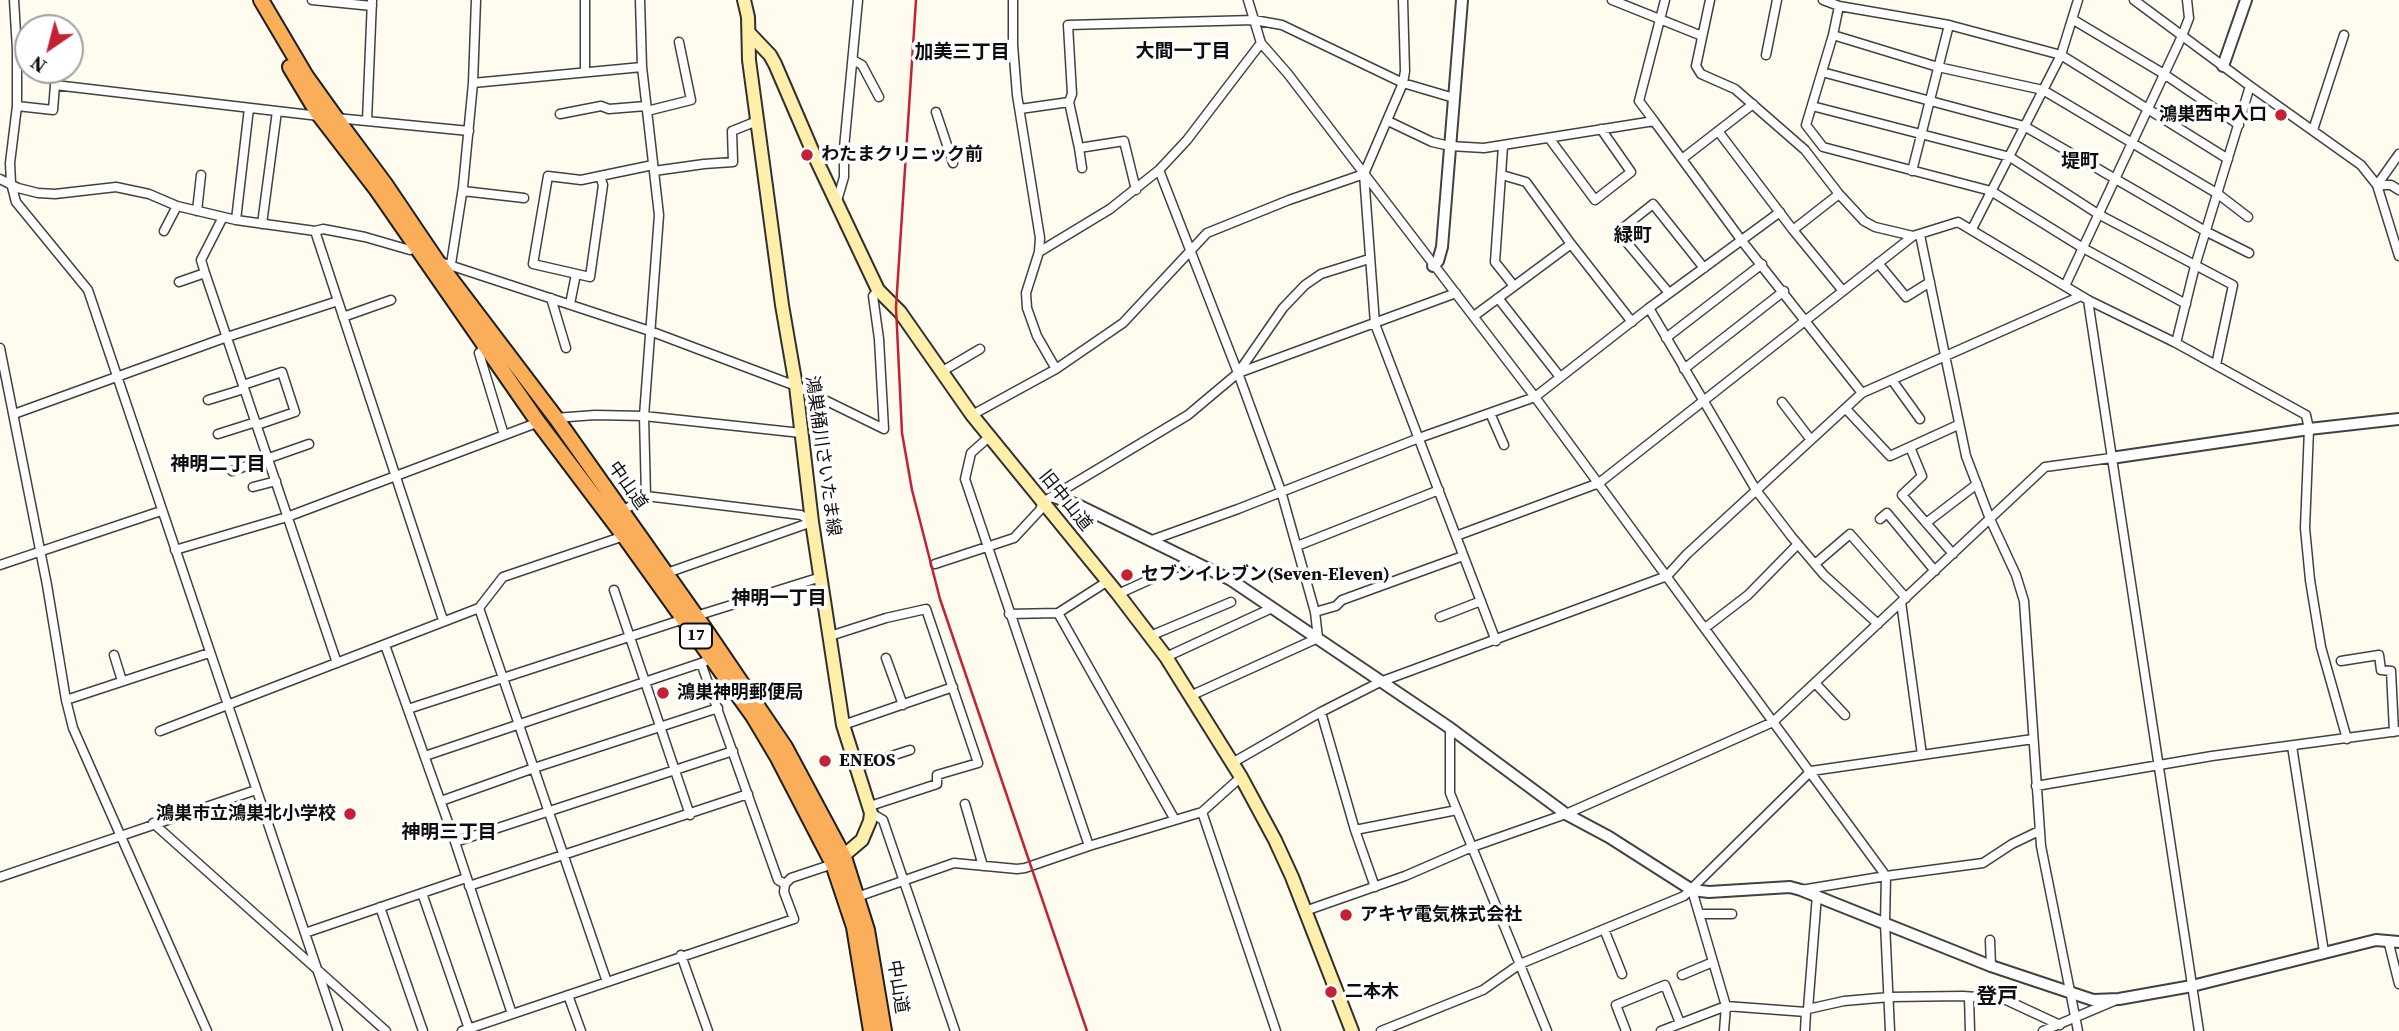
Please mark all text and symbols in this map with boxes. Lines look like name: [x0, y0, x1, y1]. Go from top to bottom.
north arrow: [14, 14, 84, 84]
district label: 大間一丁目: [1136, 41, 1230, 63]
district label: 加美三丁目: [915, 42, 1009, 64]
text: N: [25, 50, 51, 79]
place label: 鴻巣西中入口: [2159, 104, 2267, 126]
marker: 鴻巣西中入口: [2273, 107, 2289, 123]
place label: わたまクリニック前: [821, 144, 983, 166]
marker: わたまクリニック前: [799, 147, 815, 163]
district label: 堤町: [2061, 151, 2099, 173]
district label: 緑町: [1614, 225, 1652, 247]
street label: 鴻巣桶川さいたま線: [800, 374, 844, 538]
district label: 神明二丁目: [171, 454, 265, 476]
street label: 中山道: [603, 458, 651, 514]
street label: 旧中山道: [1034, 466, 1096, 536]
place label: セブンイレブン(Seven-Eleven): [1141, 564, 1390, 586]
marker: セブンイレブン(Seven-Eleven): [1119, 567, 1135, 583]
district label: 神明一丁目: [732, 588, 826, 610]
road number: 17: [680, 624, 712, 649]
place label: 鴻巣神明郵便局: [677, 682, 803, 704]
marker: 鴻巣神明郵便局: [655, 685, 671, 701]
place label: ENEOS: [839, 750, 895, 772]
marker: ENEOS: [817, 753, 833, 769]
place label: 鴻巣市立鴻巣北小学校: [156, 803, 336, 825]
marker: 鴻巣市立鴻巣北小学校: [342, 806, 358, 822]
district label: 神明三丁目: [402, 822, 496, 844]
place label: アキヤ電気株式会社: [1360, 904, 1522, 926]
marker: アキヤ電気株式会社: [1338, 907, 1354, 923]
street label: 中山道: [882, 959, 912, 1015]
place label: 二本木: [1345, 981, 1399, 1003]
marker: 二本木: [1323, 984, 1339, 1000]
district label: 登戸: [1976, 985, 2018, 1011]

